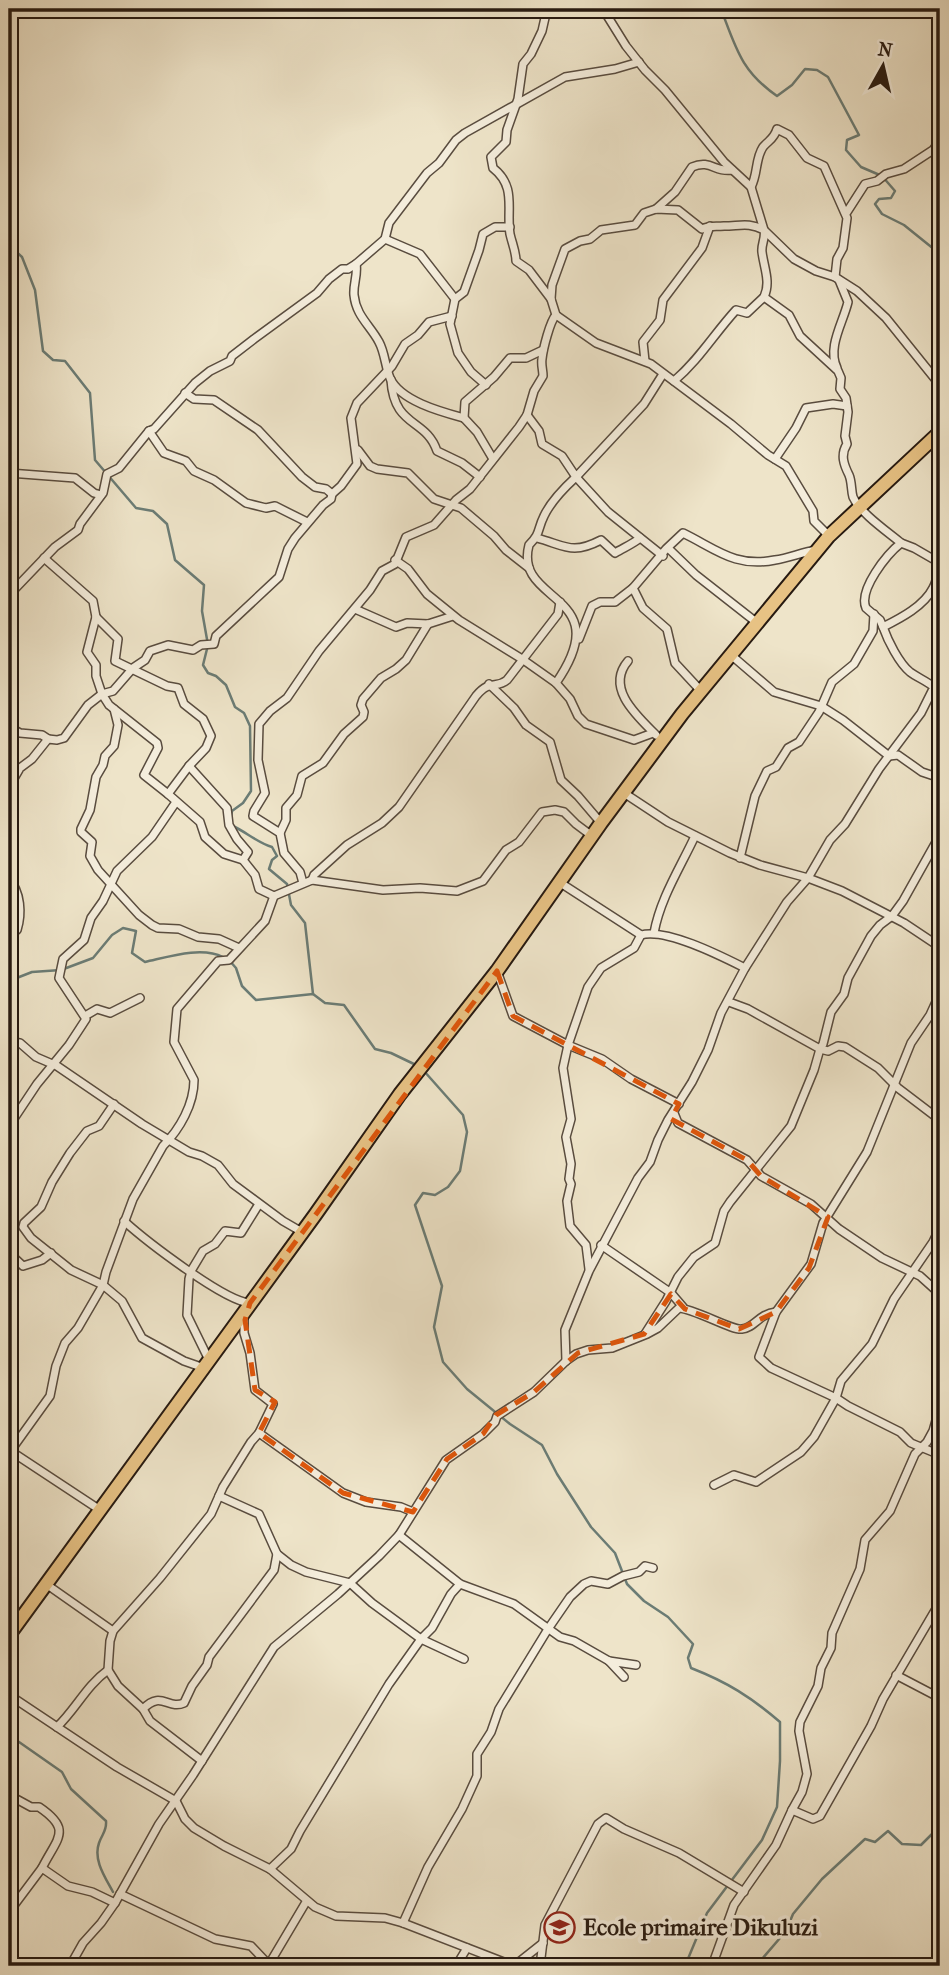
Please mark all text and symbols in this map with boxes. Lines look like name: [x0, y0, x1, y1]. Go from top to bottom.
north arrow: [848, 32, 918, 102]
text: N: [877, 38, 894, 62]
school or university icon: Ecole primaire Dikuluzi: [543, 1910, 577, 1944]
place label: Ecole primaire Dikuluzi: [583, 1914, 818, 1941]

